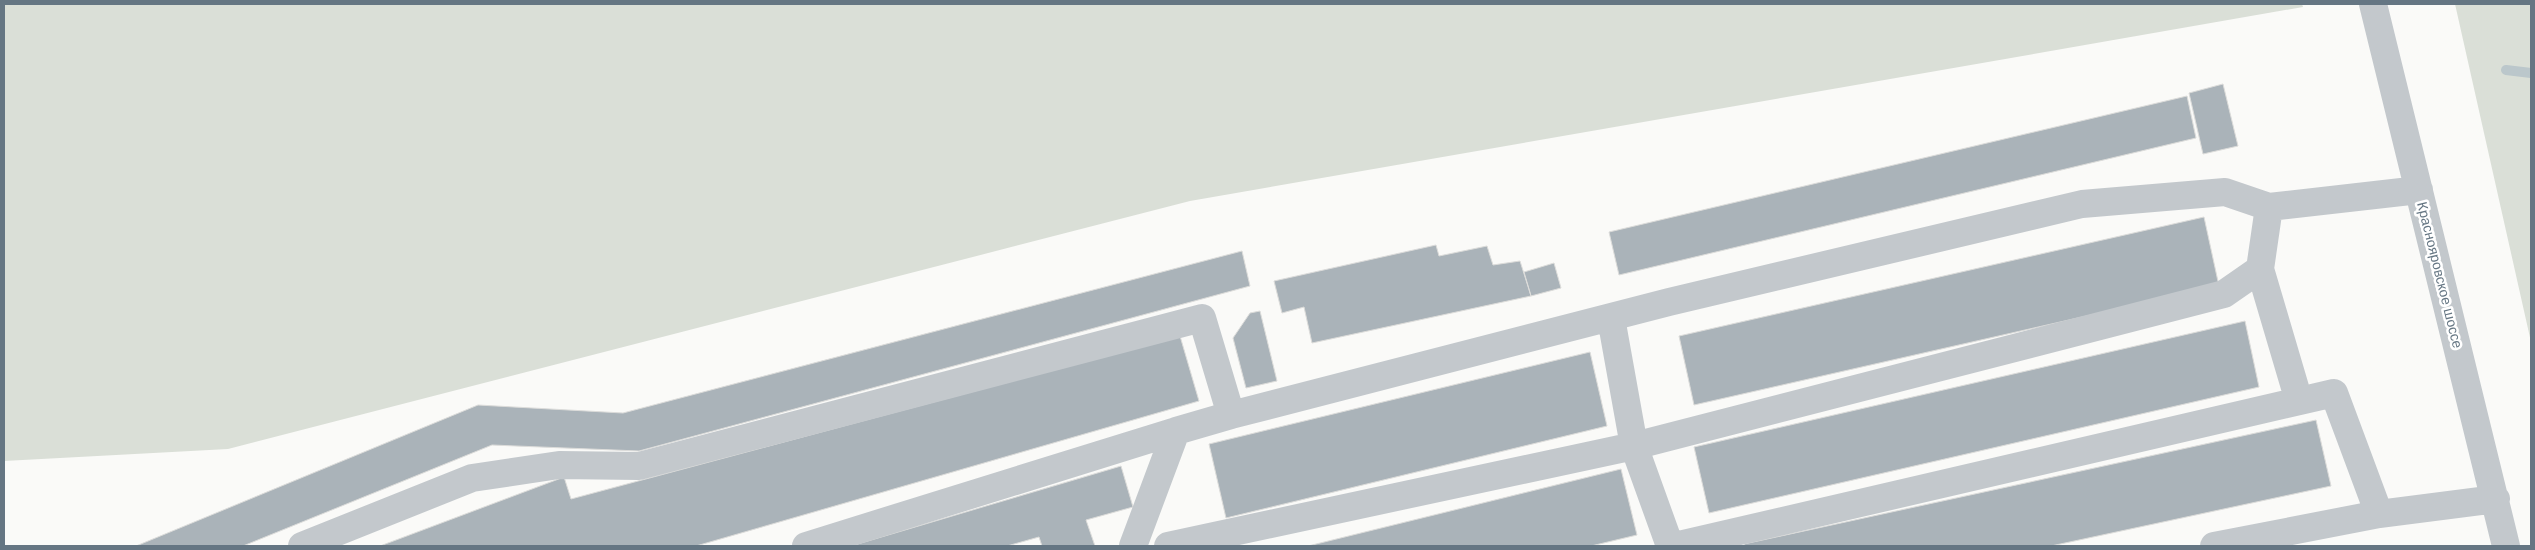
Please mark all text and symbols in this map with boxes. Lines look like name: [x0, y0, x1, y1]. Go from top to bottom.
street label: Краснояровское шоссе: [2414, 200, 2466, 350]

